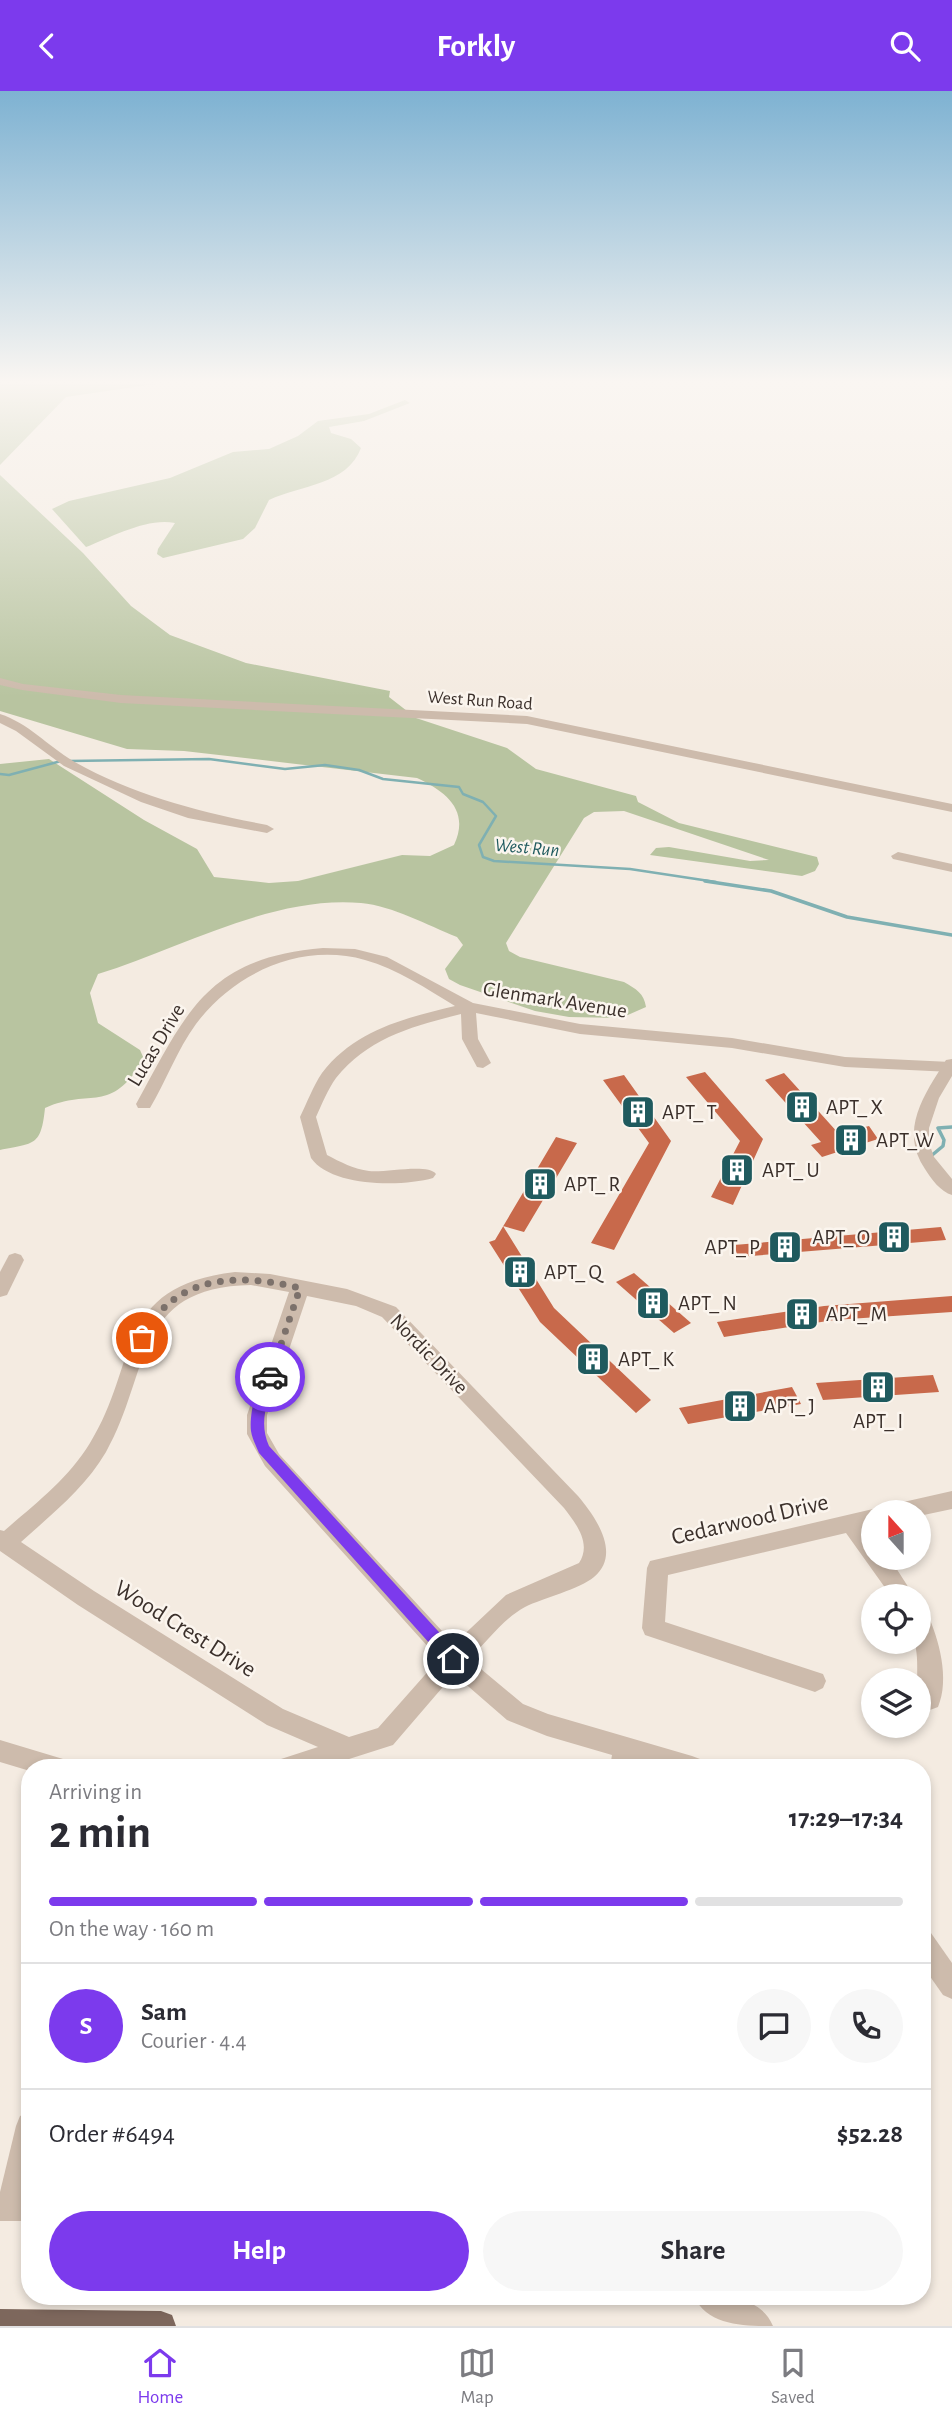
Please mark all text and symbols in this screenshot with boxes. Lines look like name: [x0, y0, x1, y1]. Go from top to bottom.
icon: back: [28, 27, 66, 65]
icon: search: [886, 27, 924, 65]
text: Forkly: [437, 30, 515, 62]
street label: West Run Road: [427, 688, 533, 714]
water label: West Run: [494, 836, 560, 860]
street label: Glenmark Avenue: [482, 978, 628, 1022]
street label: Lucas Drive: [123, 1000, 189, 1090]
building icon: APT_ X: [783, 1088, 821, 1126]
building icon: APT_ T: [619, 1093, 657, 1131]
place label: APT_ X: [826, 1097, 883, 1118]
place label: APT_ T: [662, 1102, 717, 1123]
building icon: APT_W: [832, 1121, 870, 1159]
place label: APT_W: [876, 1130, 934, 1151]
building icon: APT_ U: [718, 1151, 756, 1189]
place label: APT_ U: [762, 1160, 820, 1181]
building icon: APT_ R: [521, 1165, 559, 1203]
place label: APT_ R: [564, 1174, 620, 1195]
building icon: APT_ O: [875, 1218, 913, 1256]
place label: APT_ O: [812, 1227, 870, 1248]
building icon: APT_ P: [766, 1228, 804, 1266]
place label: APT_ P: [705, 1237, 760, 1258]
building icon: APT_ Q: [501, 1253, 539, 1291]
place label: APT_ Q: [544, 1262, 604, 1283]
building icon: APT_ N: [634, 1284, 672, 1322]
place label: APT_ N: [678, 1293, 737, 1314]
building icon: APT_ M: [783, 1295, 821, 1333]
place label: APT_ M: [826, 1304, 887, 1325]
pin: [112, 1308, 172, 1368]
street label: Nordic Drive: [386, 1310, 472, 1398]
icon: bag: [123, 1319, 161, 1357]
building icon: APT_ K: [574, 1340, 612, 1378]
courier: [235, 1342, 305, 1412]
place label: APT_ K: [618, 1349, 674, 1370]
icon: car: [251, 1358, 289, 1396]
building icon: APT_ I: [859, 1368, 897, 1406]
building icon: APT_ J: [721, 1387, 759, 1425]
place label: APT_ J: [764, 1396, 815, 1417]
place label: APT_ I: [853, 1411, 903, 1432]
street label: Cedarwood Drive: [669, 1490, 831, 1550]
north arrow: [861, 1500, 931, 1570]
map controls: [861, 1500, 931, 1738]
street label: Wood Crest Drive: [110, 1576, 260, 1682]
button: locate: [861, 1584, 931, 1654]
pin: [423, 1629, 483, 1689]
icon: home: [434, 1640, 472, 1678]
button: layers: [861, 1668, 931, 1738]
text: Arriving in: [49, 1781, 142, 1804]
text: 17:29–17:34: [789, 1805, 903, 1831]
text: 2 min: [49, 1810, 151, 1856]
text: On the way · 160 m: [49, 1918, 214, 1941]
button: chat: [737, 1989, 811, 2063]
button: phone: [829, 1989, 903, 2063]
text: Sam: [141, 1999, 187, 2025]
text: S: [80, 2013, 92, 2039]
text: Courier · 4.4: [141, 2030, 247, 2053]
text: Order #6494: [49, 2121, 175, 2147]
text: $52.28: [837, 2121, 903, 2147]
button: Help: [49, 2211, 469, 2291]
button: Share: [483, 2211, 903, 2291]
tab: Home: [137, 2344, 183, 2409]
tab: Map: [458, 2344, 496, 2409]
tab: Saved: [771, 2344, 815, 2409]

